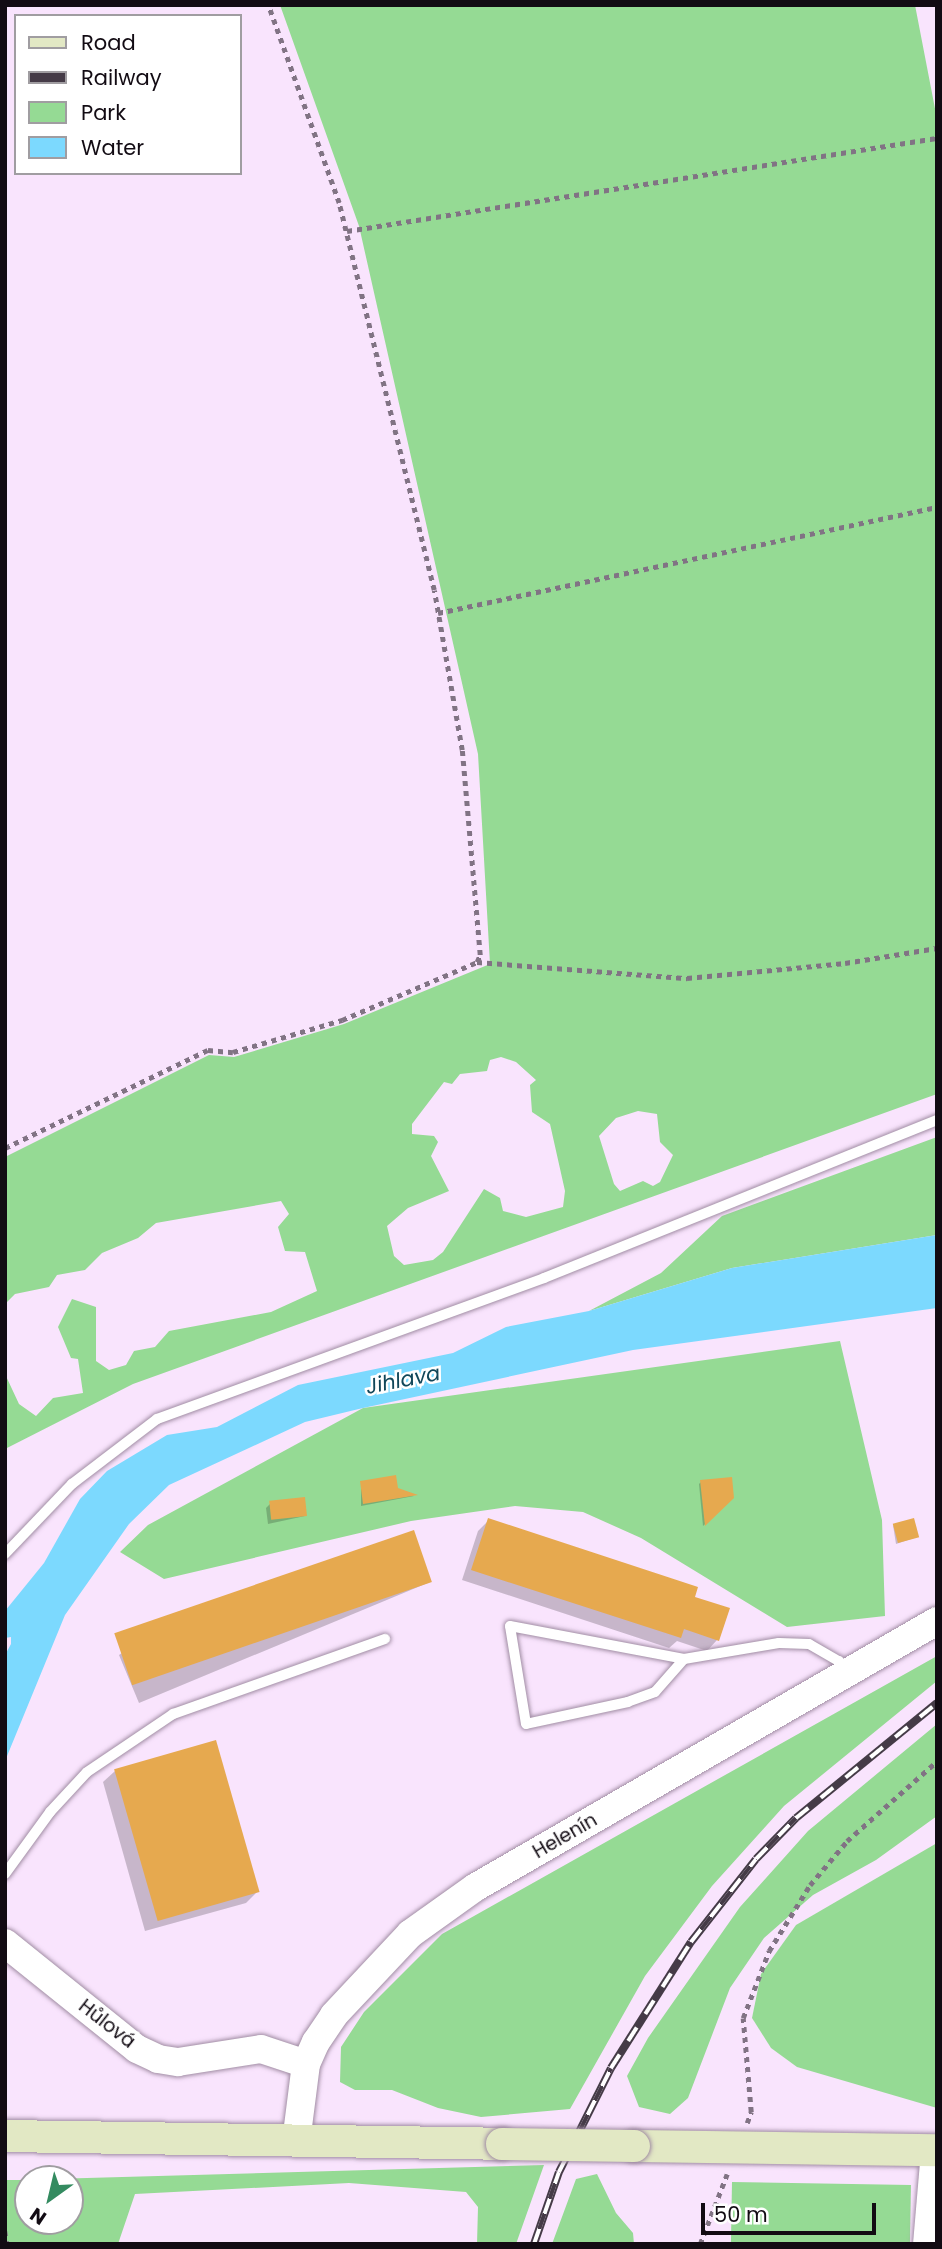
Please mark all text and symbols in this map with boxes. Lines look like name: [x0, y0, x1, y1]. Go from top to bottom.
legend: [14, 14, 242, 175]
text: Road: [81, 28, 136, 57]
text: Railway: [81, 63, 162, 92]
text: Park: [81, 98, 126, 127]
text: Water: [81, 133, 144, 162]
water label: Jihlava: [364, 1360, 442, 1400]
street label: Helenín: [529, 1809, 601, 1863]
street label: Hůlová: [74, 1995, 140, 2053]
north arrow: [14, 2165, 84, 2235]
scale bar: [704, 2190, 879, 2234]
text: 50 m: [714, 2200, 768, 2229]
text: N: [25, 2201, 52, 2231]

